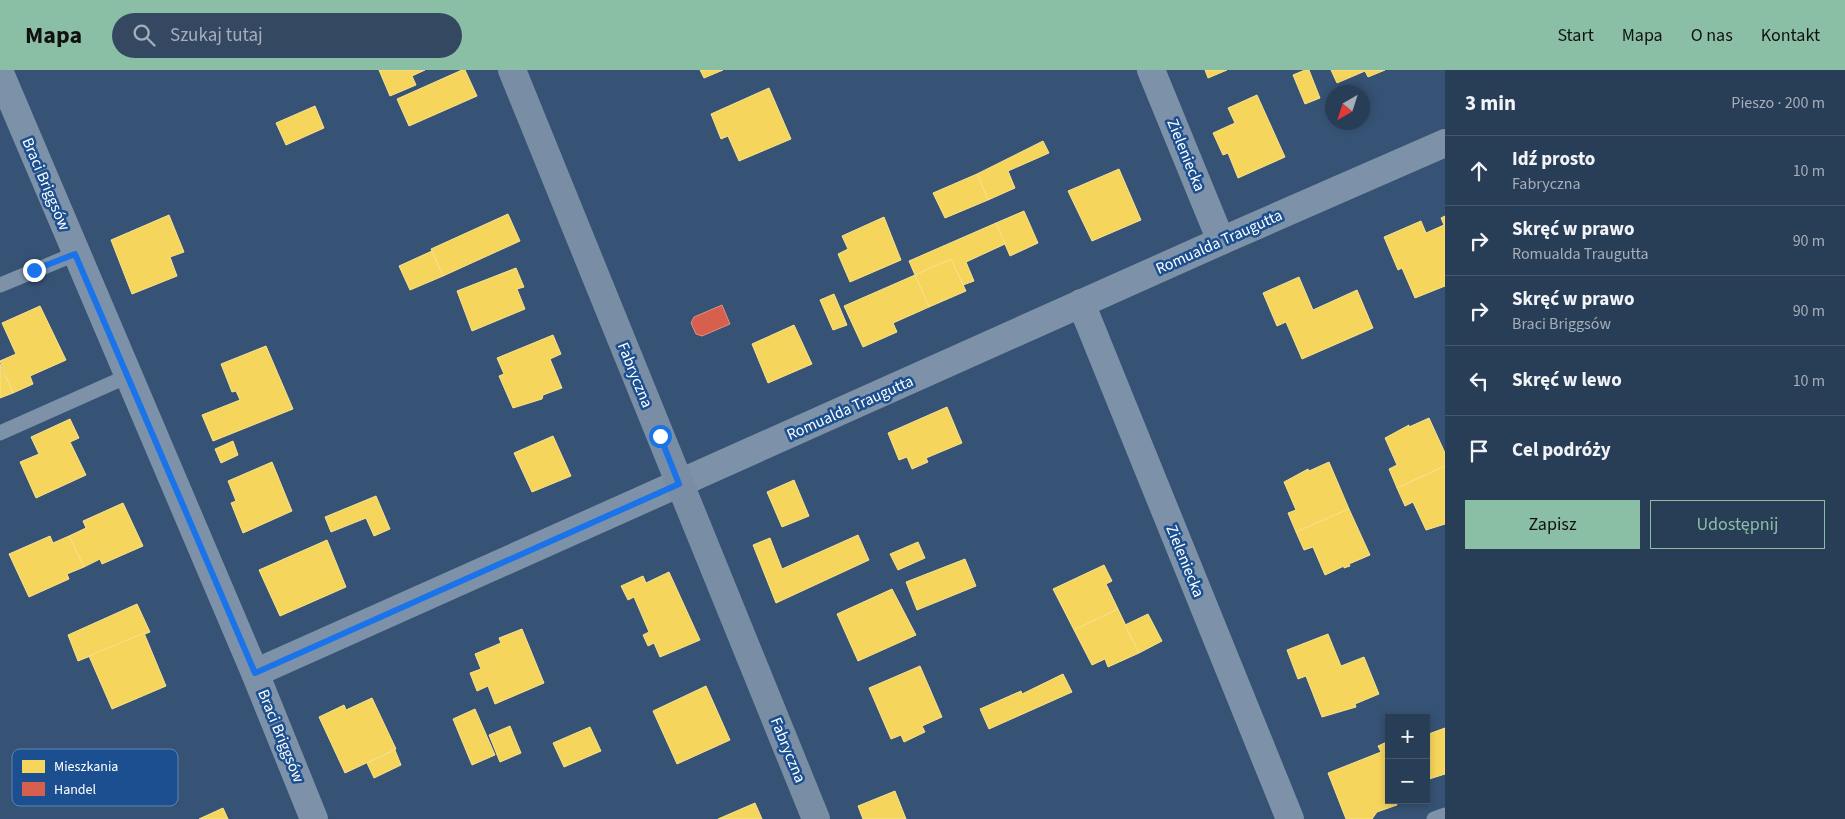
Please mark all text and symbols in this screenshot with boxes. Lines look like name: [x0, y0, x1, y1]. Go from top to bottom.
search box: [112, 13, 462, 58]
text: Mapa: [25, 18, 82, 53]
icon: search: [130, 21, 158, 49]
text: Szukaj tutaj: [170, 22, 263, 49]
text: Start: [1557, 23, 1594, 48]
text: Mapa: [1622, 23, 1663, 48]
text: O nas: [1691, 23, 1733, 48]
text: Kontakt: [1761, 23, 1820, 48]
north arrow: [1325, 85, 1370, 130]
text: 3 min: [1465, 88, 1516, 118]
text: Pieszo · 200 m: [1731, 92, 1825, 114]
street label: Zieleniecka: [1162, 116, 1210, 194]
street label: Braci Briggsów: [17, 134, 76, 234]
text: Idź prosto: [1512, 146, 1595, 173]
icon: ahead: [1465, 157, 1493, 185]
text: 10 m: [1793, 160, 1825, 182]
text: Fabryczna: [1512, 173, 1581, 195]
street label: Romualda Traugutta: [1152, 204, 1286, 280]
text: Skręć w prawo: [1512, 216, 1634, 243]
icon: right: [1465, 227, 1493, 255]
text: 90 m: [1793, 230, 1825, 252]
text: Romualda Traugutta: [1512, 243, 1649, 265]
route end: [23, 259, 46, 282]
text: Skręć w prawo: [1512, 286, 1634, 313]
icon: right: [1465, 297, 1493, 325]
text: 90 m: [1793, 300, 1825, 322]
text: Braci Briggsów: [1512, 313, 1611, 335]
street label: Fabryczna: [612, 339, 658, 411]
icon: left: [1465, 367, 1493, 395]
text: Skręć w lewo: [1512, 367, 1622, 394]
street label: Romualda Traugutta: [783, 370, 917, 446]
text: 10 m: [1793, 370, 1825, 392]
route start: [649, 425, 672, 448]
icon: arrive: [1465, 437, 1493, 465]
text: Cel podróży: [1512, 437, 1611, 464]
button: Zapisz: [1465, 500, 1640, 549]
button: Udostępnij: [1650, 500, 1825, 549]
street label: Zieleniecka: [1161, 522, 1209, 600]
street label: Braci Briggsów: [252, 686, 310, 786]
street label: Fabryczna: [765, 714, 811, 786]
map controls: [1385, 714, 1430, 804]
button: +: [1385, 714, 1430, 759]
legend: [12, 749, 178, 806]
text: Mieszkania: [54, 757, 118, 777]
button: −: [1385, 759, 1430, 804]
text: Handel: [54, 780, 97, 800]

